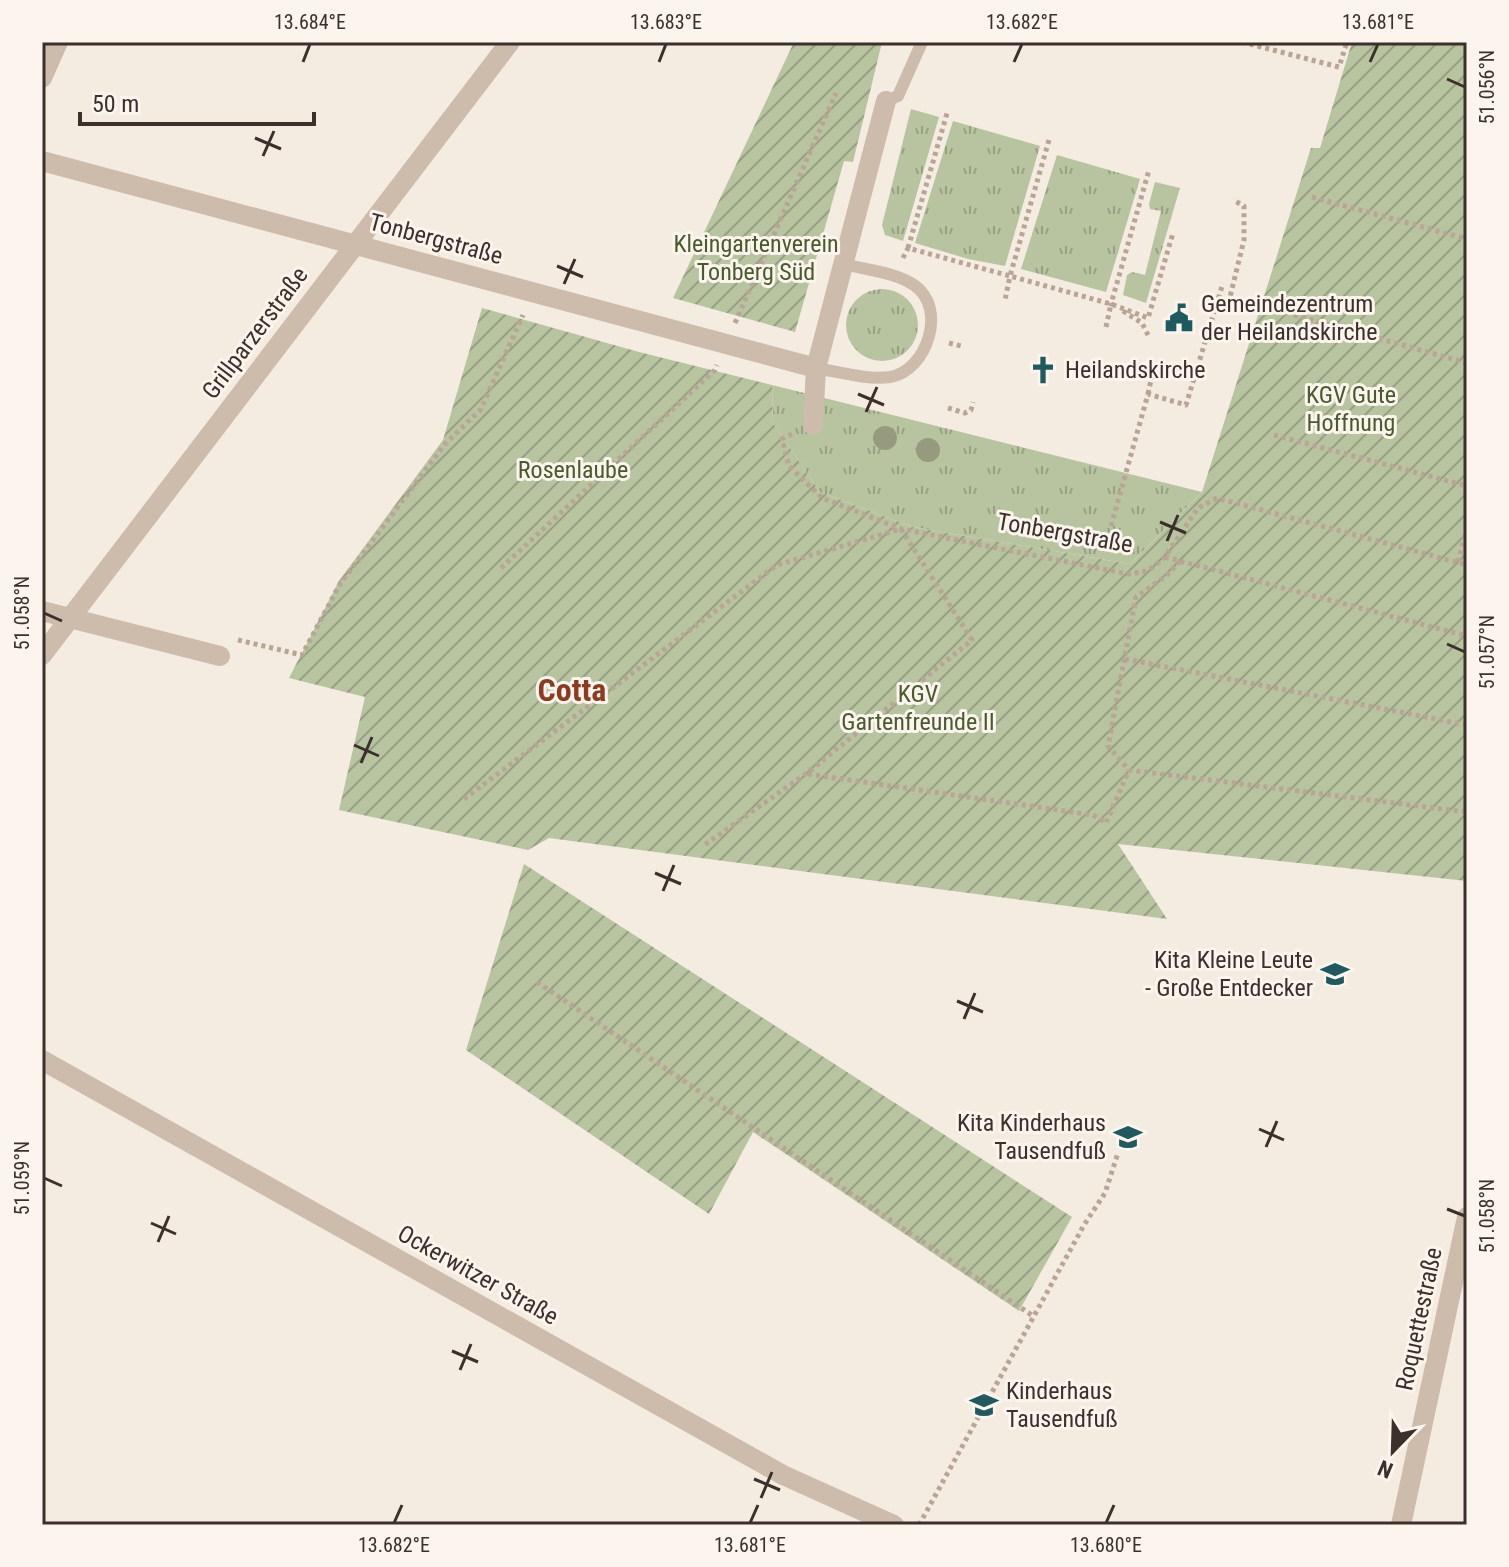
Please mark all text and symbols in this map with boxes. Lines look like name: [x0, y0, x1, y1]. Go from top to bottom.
text: 13.684°E: [274, 10, 346, 34]
text: 13.683°E: [630, 10, 702, 34]
text: 13.682°E: [986, 10, 1058, 34]
text: 13.681°E: [1342, 10, 1414, 34]
text: 51.056°N: [1475, 50, 1499, 124]
scale bar: [80, 76, 314, 126]
text: 50 m: [92, 90, 139, 118]
street label: Tonbergstraße: [366, 208, 506, 270]
park label: Kleingartenverein Tonberg Süd: [673, 230, 839, 286]
street label: Grillparzerstraße: [196, 262, 314, 404]
place label: Gemeindezentrum der Heilandskirche: [1201, 290, 1377, 346]
public building icon: Gemeindezentrum der Heilandskirche: [1164, 303, 1194, 333]
church icon: Heilandskirche: [1028, 355, 1058, 385]
place label: Heilandskirche: [1065, 356, 1205, 384]
park label: KGV Gute Hoffnung: [1306, 381, 1396, 437]
park label: Rosenlaube: [518, 456, 628, 484]
street label: Tonbergstraße: [995, 507, 1135, 559]
text: 51.058°N: [10, 576, 34, 650]
text: 51.057°N: [1475, 615, 1499, 689]
district label: Cotta: [538, 671, 606, 709]
park label: KGV Gartenfreunde II: [841, 680, 995, 736]
place label: Kita Kleine Leute - Große Entdecker: [1145, 946, 1313, 1002]
school or university icon: Kita Kleine Leute - Große Entdecker: [1320, 959, 1350, 989]
place label: Kita Kinderhaus Tausendfuß: [957, 1109, 1106, 1165]
school or university icon: Kita Kinderhaus Tausendfuß: [1113, 1122, 1143, 1152]
text: 51.059°N: [10, 1141, 34, 1215]
text: 51.058°N: [1475, 1179, 1499, 1253]
street label: Ockerwitzer Straße: [393, 1219, 563, 1331]
street label: Roquettestraße: [1390, 1245, 1448, 1393]
place label: Kinderhaus Tausendfuß: [1006, 1377, 1118, 1433]
school or university icon: Kinderhaus Tausendfuß: [969, 1390, 999, 1420]
north arrow: [1353, 1411, 1433, 1491]
text: N: [1374, 1455, 1396, 1483]
text: 13.682°E: [358, 1533, 430, 1557]
text: 13.681°E: [714, 1533, 786, 1557]
text: 13.680°E: [1070, 1533, 1142, 1557]

